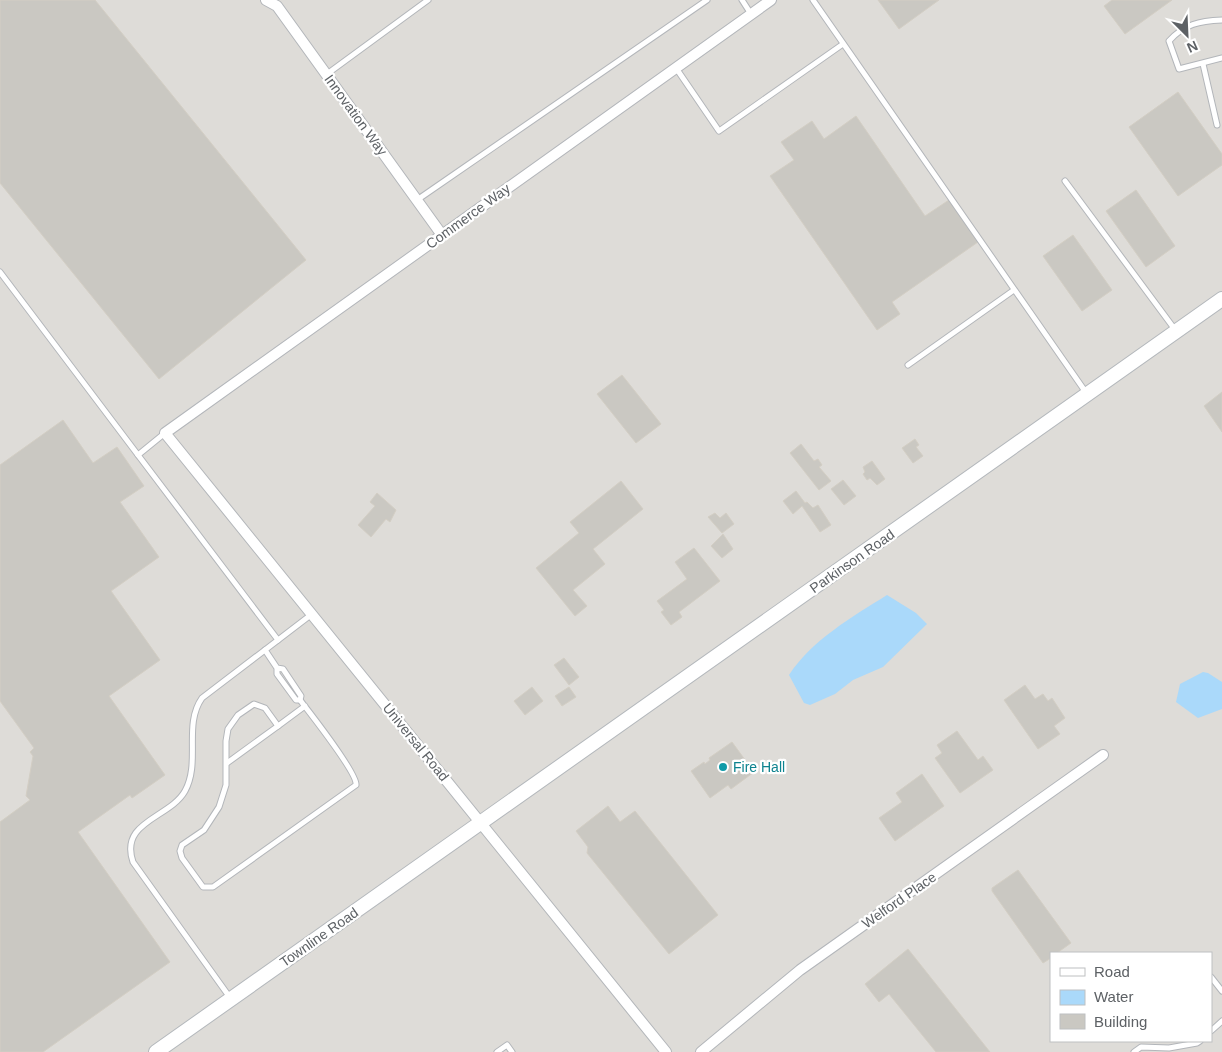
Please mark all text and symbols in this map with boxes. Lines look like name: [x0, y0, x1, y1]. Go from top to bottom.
north arrow: [1162, 10, 1212, 60]
text: N: [1184, 38, 1200, 56]
street label: Innovation Way: [321, 71, 391, 159]
street label: Commerce Way: [423, 180, 513, 252]
street label: Parkinson Road: [807, 526, 897, 596]
street label: Universal Road: [380, 700, 452, 784]
place label: Fire Hall: [733, 759, 785, 775]
marker: Fire Hall: [717, 761, 729, 773]
street label: Welford Place: [859, 868, 939, 931]
street label: Townline Road: [277, 904, 361, 970]
legend: [1050, 952, 1212, 1042]
text: Road: [1094, 963, 1130, 980]
text: Water: [1094, 988, 1133, 1005]
text: Building: [1094, 1013, 1147, 1030]

